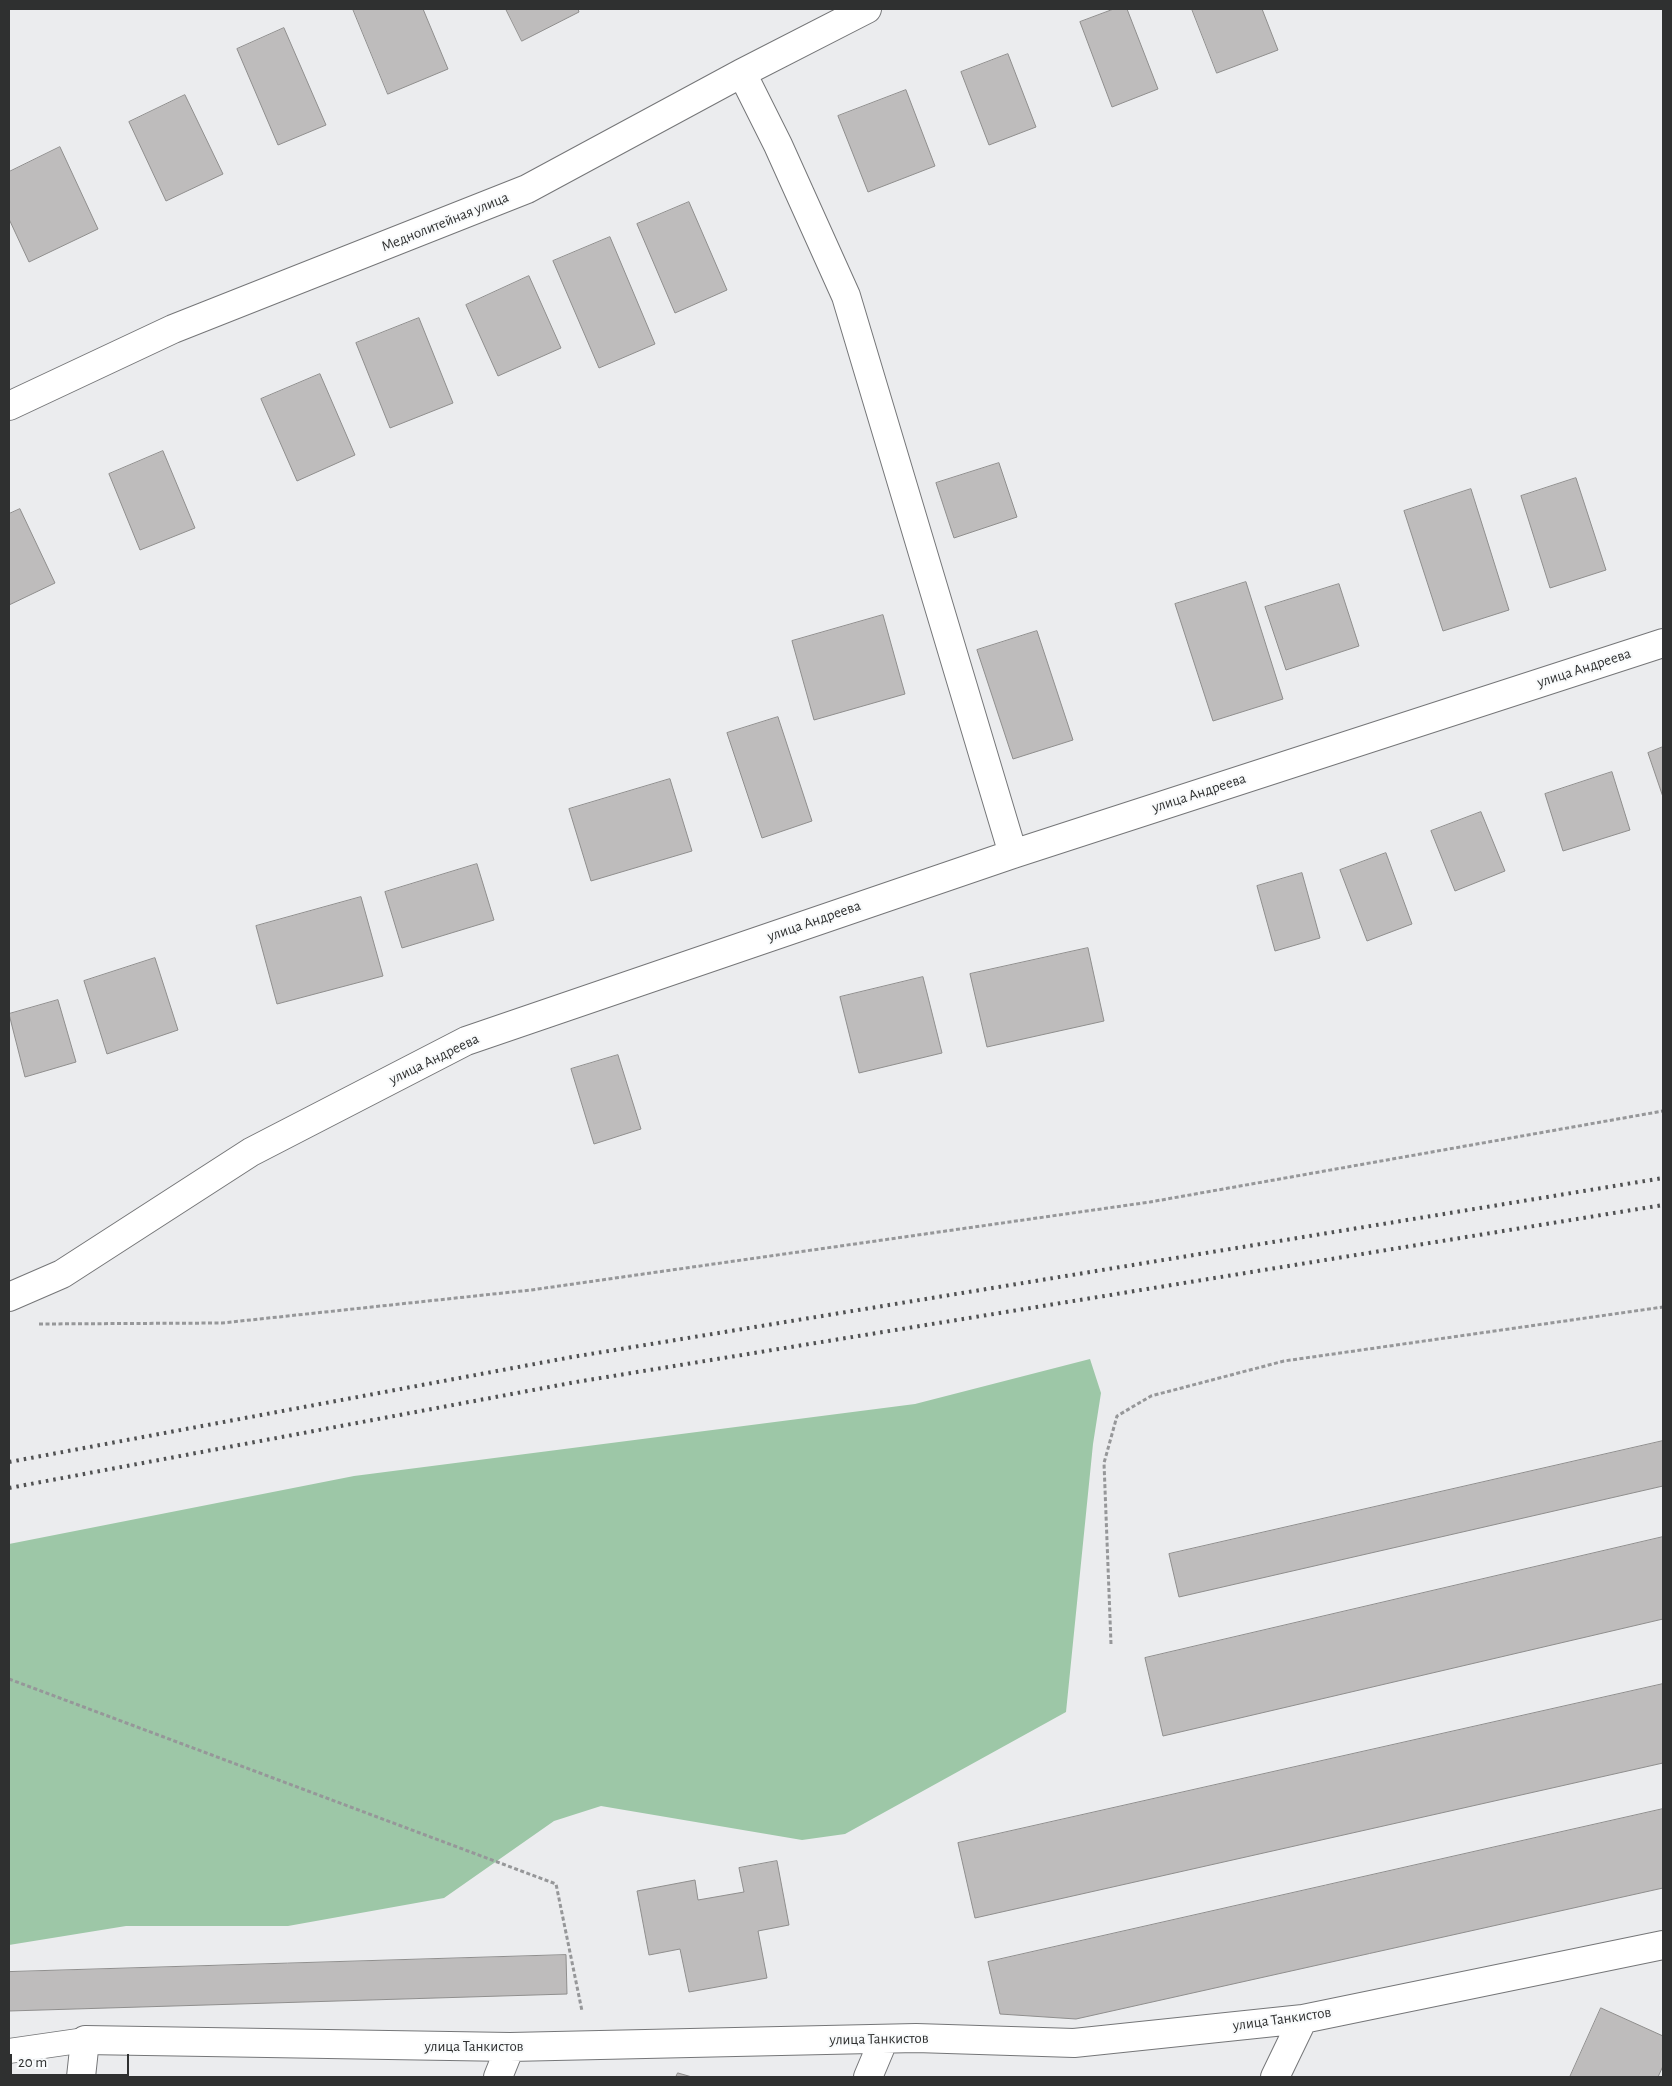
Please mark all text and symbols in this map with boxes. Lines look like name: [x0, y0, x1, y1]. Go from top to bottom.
street label: Меднолитейная улица: [379, 188, 511, 256]
street label: улица Андреева: [1535, 644, 1633, 692]
street label: улица Андреева: [1150, 769, 1248, 817]
street label: улица Андреева: [765, 897, 863, 945]
street label: улица Андреева: [386, 1030, 482, 1088]
street label: улица Танкистов: [1232, 2003, 1332, 2035]
street label: улица Танкистов: [829, 2029, 929, 2049]
street label: улица Танкистов: [424, 2037, 524, 2055]
scale bar: [12, 2044, 131, 2076]
text: 20 m: [18, 2055, 47, 2070]

